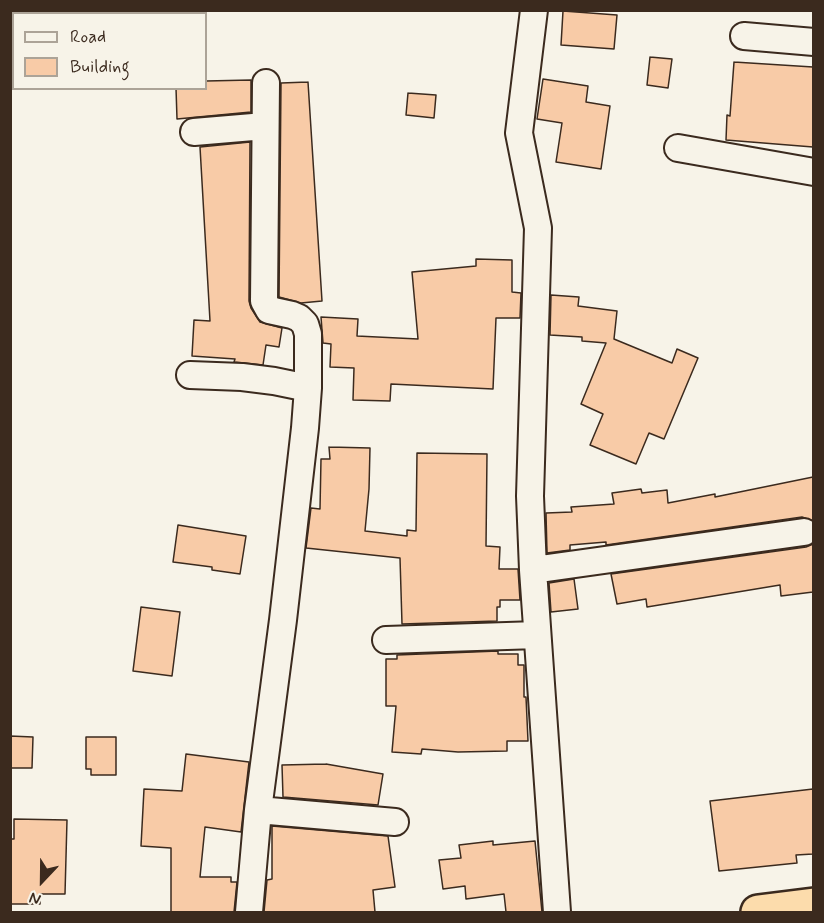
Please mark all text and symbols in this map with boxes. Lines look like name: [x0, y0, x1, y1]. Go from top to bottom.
legend: [12, 12, 207, 90]
text: Road: [70, 25, 106, 49]
text: Building: [70, 55, 130, 79]
north arrow: [12, 851, 72, 911]
text: N: [26, 886, 44, 910]

